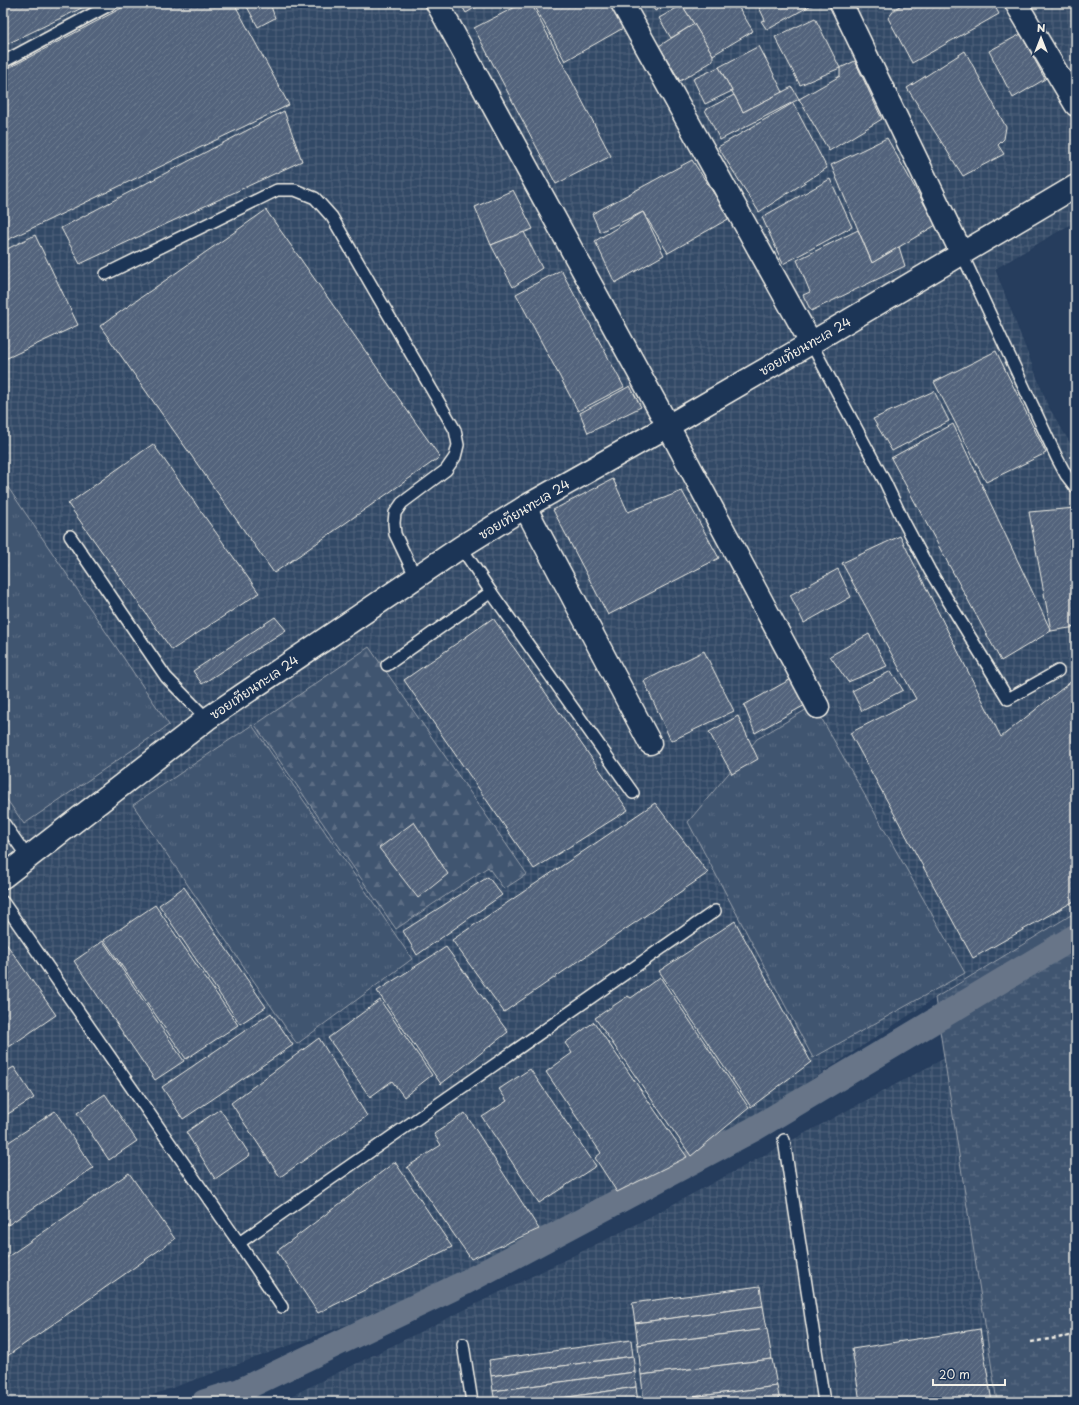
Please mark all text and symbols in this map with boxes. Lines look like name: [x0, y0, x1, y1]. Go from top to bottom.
north arrow: [1021, 18, 1061, 58]
text: N: [1037, 19, 1046, 36]
street label: ซอยเทียนทะเล 24: [755, 311, 854, 380]
street label: ซอยเทียนทะเล 24: [475, 474, 573, 543]
street label: ซอยเทียนทะเล 24: [206, 650, 302, 723]
scale bar: [933, 1361, 1005, 1387]
text: 20 m: [939, 1365, 970, 1383]

